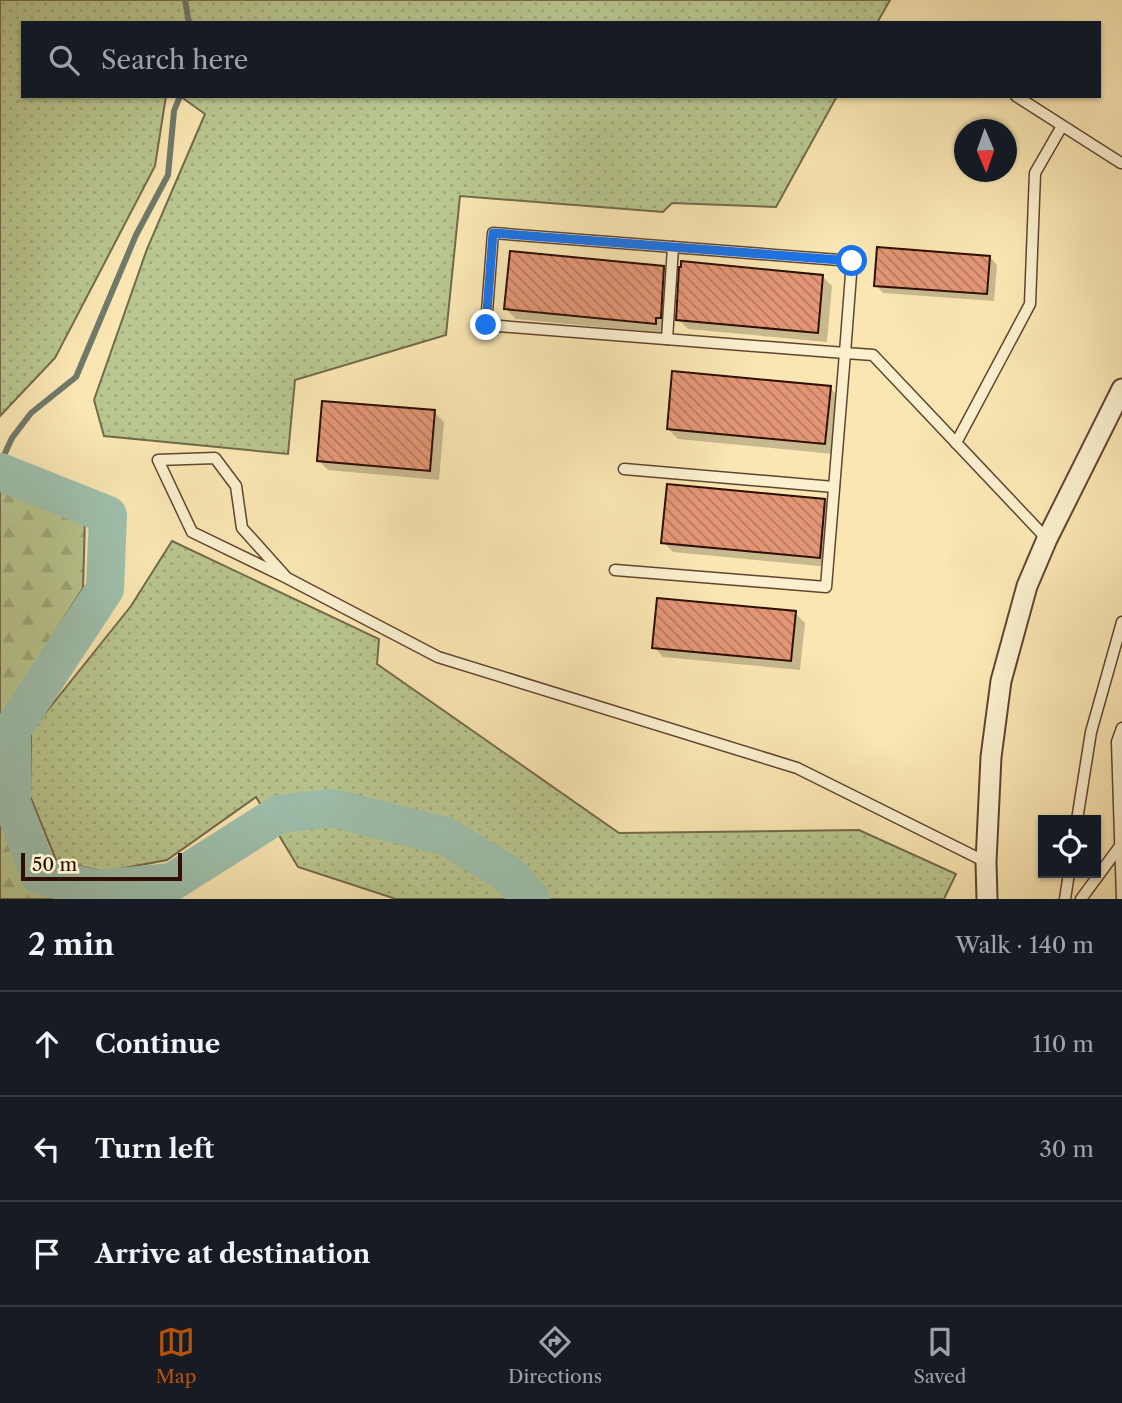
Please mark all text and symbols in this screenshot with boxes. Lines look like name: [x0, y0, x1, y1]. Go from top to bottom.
search box: [21, 21, 1101, 98]
icon: search: [45, 41, 83, 79]
text: Search here: [101, 44, 248, 76]
north arrow: [954, 119, 1017, 182]
route start: [836, 245, 867, 276]
route end: [470, 309, 501, 340]
map controls: [1038, 815, 1101, 878]
button: locate: [1038, 815, 1101, 878]
scale bar: [21, 850, 182, 882]
text: 50 m: [32, 853, 77, 876]
text: 2 min: [28, 926, 114, 963]
text: Walk · 140 m: [955, 931, 1094, 959]
icon: ahead: [28, 1025, 66, 1063]
text: Continue: [95, 1028, 220, 1060]
text: 110 m: [1033, 1030, 1094, 1058]
icon: left: [28, 1130, 66, 1168]
text: Turn left: [95, 1133, 214, 1165]
text: 30 m: [1039, 1135, 1094, 1163]
icon: arrive: [28, 1235, 66, 1273]
text: Arrive at destination: [95, 1238, 370, 1270]
tab: Map: [156, 1323, 197, 1388]
tab: Directions: [508, 1323, 602, 1388]
tab: Saved: [913, 1323, 966, 1388]

